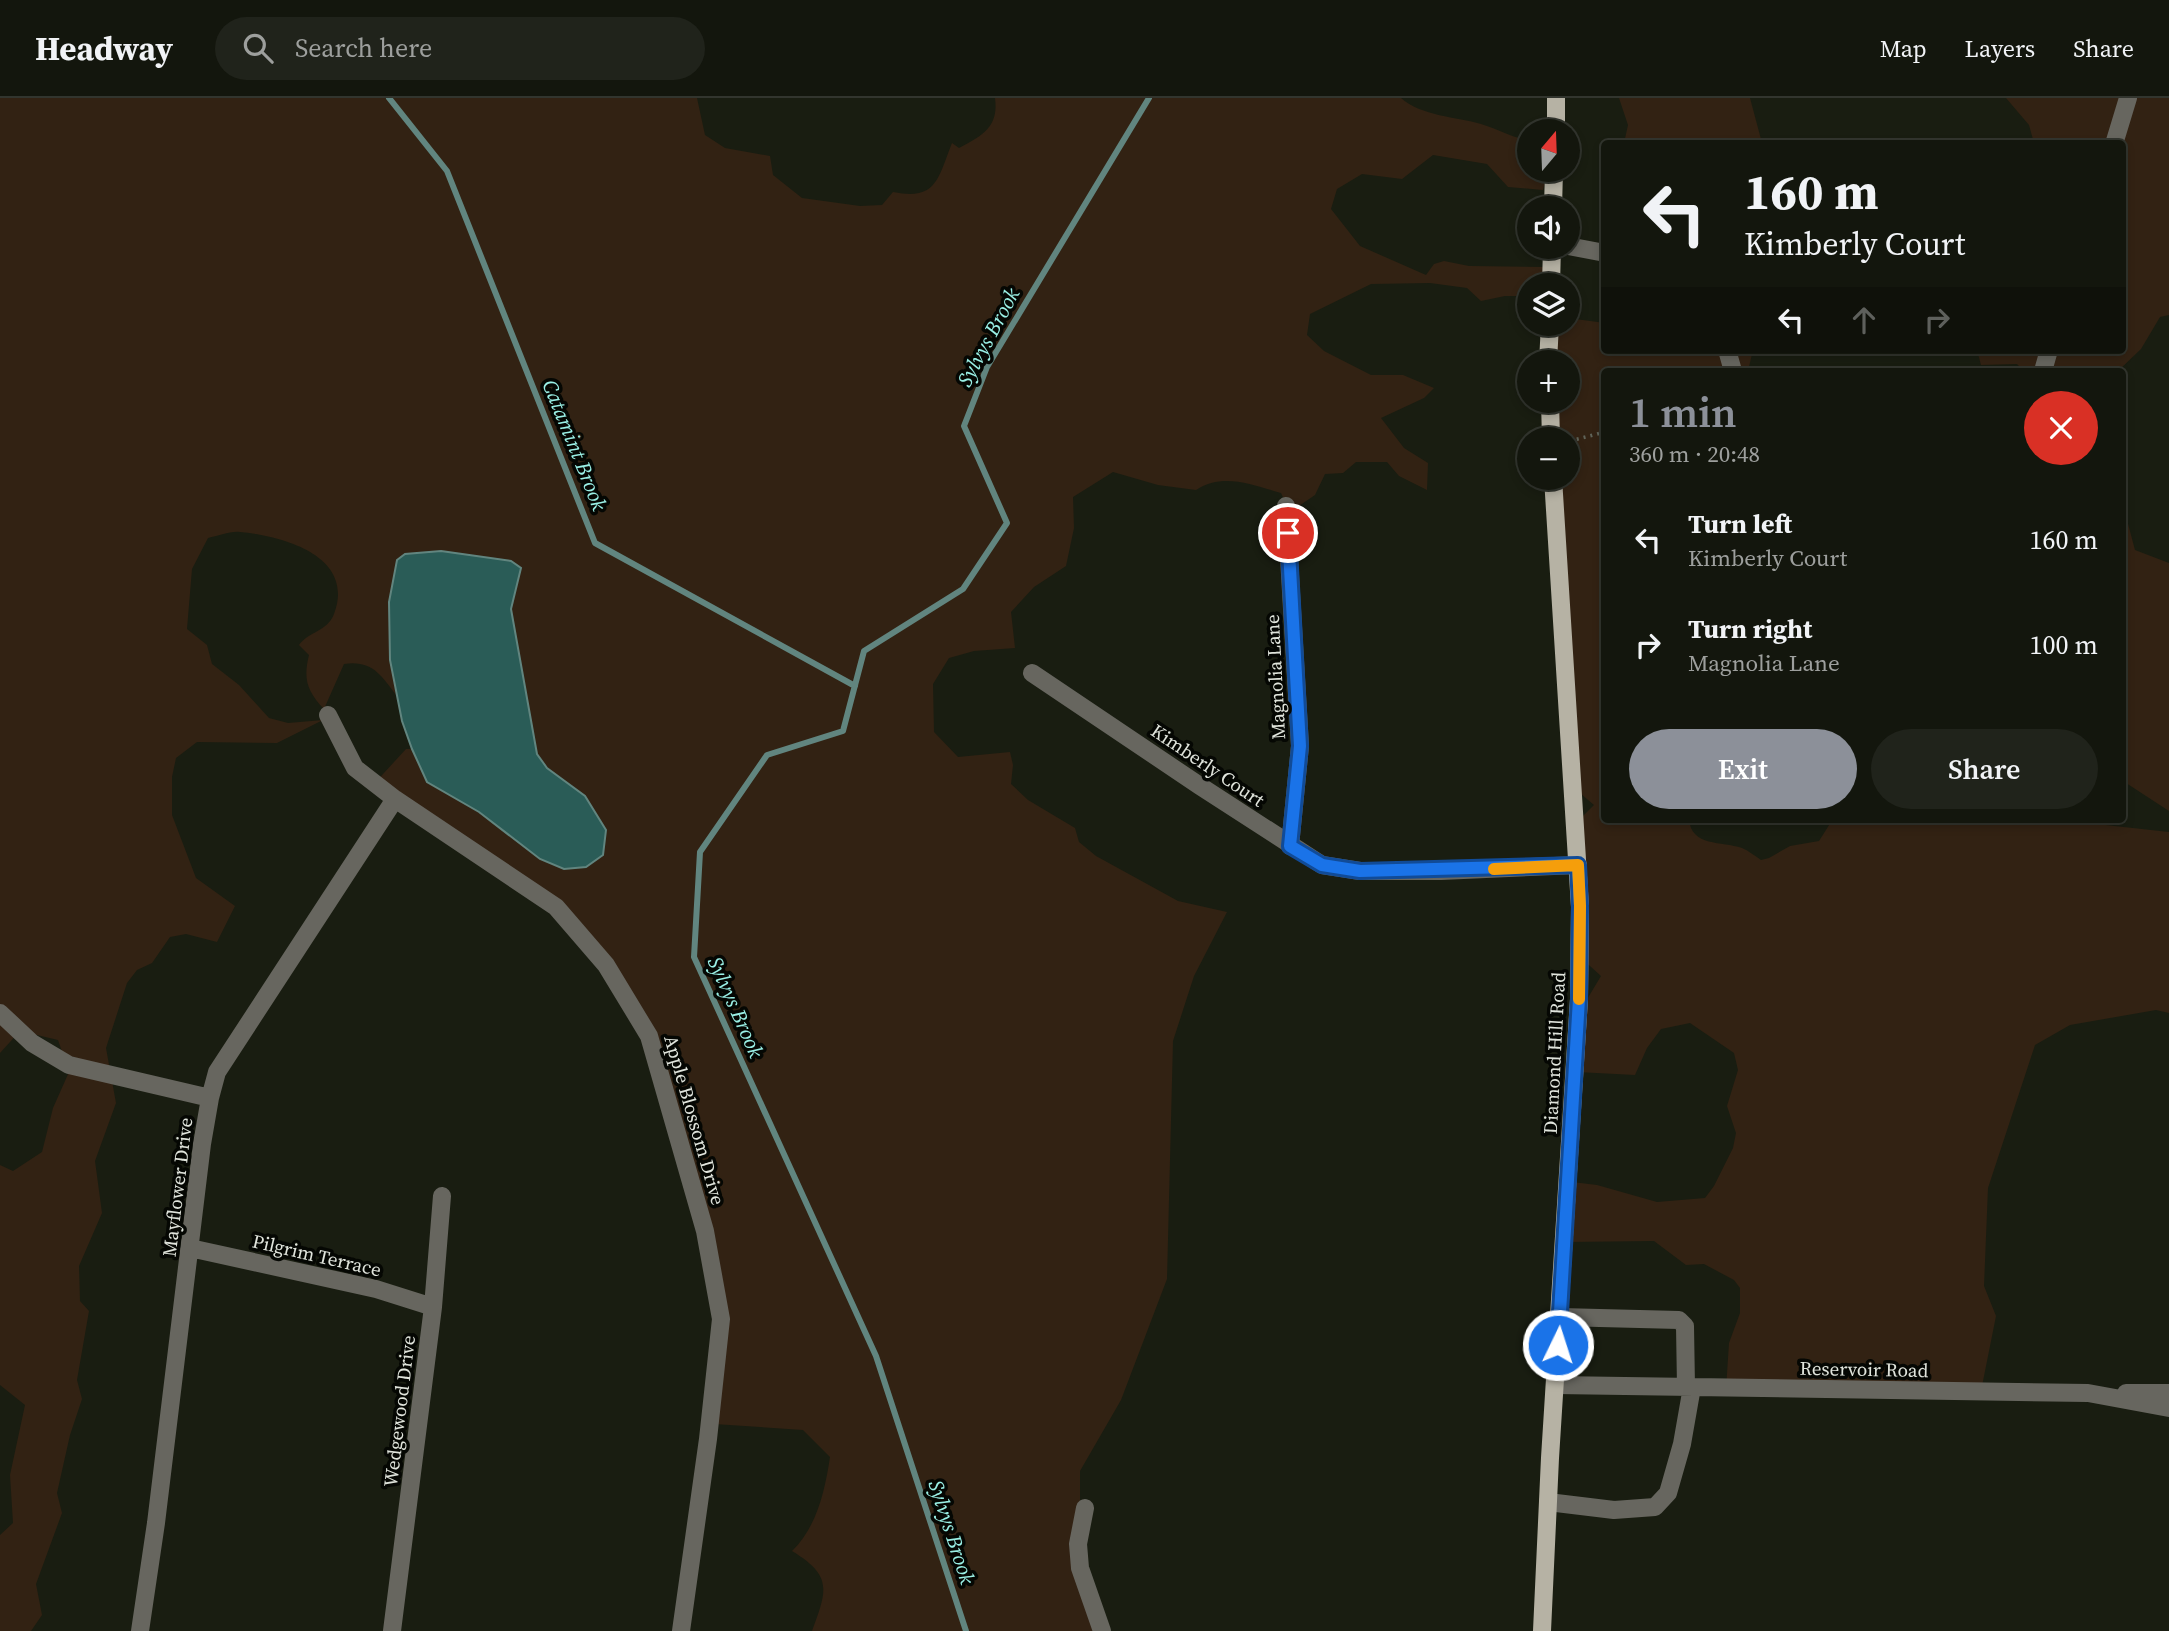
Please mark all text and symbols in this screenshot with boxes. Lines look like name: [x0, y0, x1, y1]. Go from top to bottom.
search box: [215, 17, 705, 80]
text: Headway: [35, 26, 173, 71]
icon: search: [239, 29, 277, 67]
text: Search here: [295, 30, 432, 66]
text: Map: [1880, 32, 1927, 65]
text: Layers: [1965, 32, 2035, 65]
text: Share: [2073, 32, 2134, 65]
north arrow: [1517, 119, 1580, 182]
map controls: [1517, 119, 1580, 490]
text: 160 m: [1744, 158, 1879, 225]
icon: left: [1629, 168, 1720, 259]
button: sound: [1517, 196, 1580, 259]
text: Kimberly Court: [1744, 222, 1965, 266]
button: layers: [1517, 273, 1580, 336]
water label: Sylvys Brook: [950, 282, 1026, 392]
icon: left: [1772, 301, 1810, 339]
icon: ahead: [1845, 301, 1883, 339]
icon: right: [1918, 301, 1956, 339]
button: +: [1517, 350, 1580, 413]
water label: Catamint Brook: [536, 375, 614, 515]
text: 1 min: [1629, 383, 1737, 441]
button: close: [2024, 391, 2098, 465]
button: −: [1517, 427, 1580, 490]
text: 360 m · 20:48: [1629, 438, 1760, 470]
pin: [1258, 503, 1318, 563]
text: Turn left: [1688, 506, 1792, 542]
icon: arrive: [1269, 514, 1307, 552]
icon: left: [1629, 521, 1667, 559]
text: 160 m: [2030, 522, 2098, 558]
text: Kimberly Court: [1688, 542, 1847, 574]
text: Turn right: [1688, 611, 1812, 647]
street label: Magnolia Lane: [1259, 614, 1291, 740]
icon: right: [1629, 626, 1667, 664]
text: 100 m: [2030, 627, 2098, 663]
text: Magnolia Lane: [1688, 647, 1840, 679]
street label: Kimberly Court: [1146, 717, 1270, 813]
button: Exit: [1629, 729, 1857, 809]
button: Share: [1871, 729, 2098, 809]
water label: Sylvys Brook: [701, 952, 771, 1062]
street label: Diamond Hill Road: [1537, 971, 1571, 1135]
street label: Apple Blossom Drive: [658, 1032, 732, 1208]
street label: Mayflower Drive: [156, 1116, 198, 1258]
street label: Pilgrim Terrace: [250, 1228, 384, 1282]
position arrow: [1521, 1308, 1595, 1382]
street label: Wedgewood Drive: [377, 1334, 421, 1488]
street label: Reservoir Road: [1799, 1355, 1929, 1383]
water label: Sylvys Brook: [922, 1476, 983, 1588]

